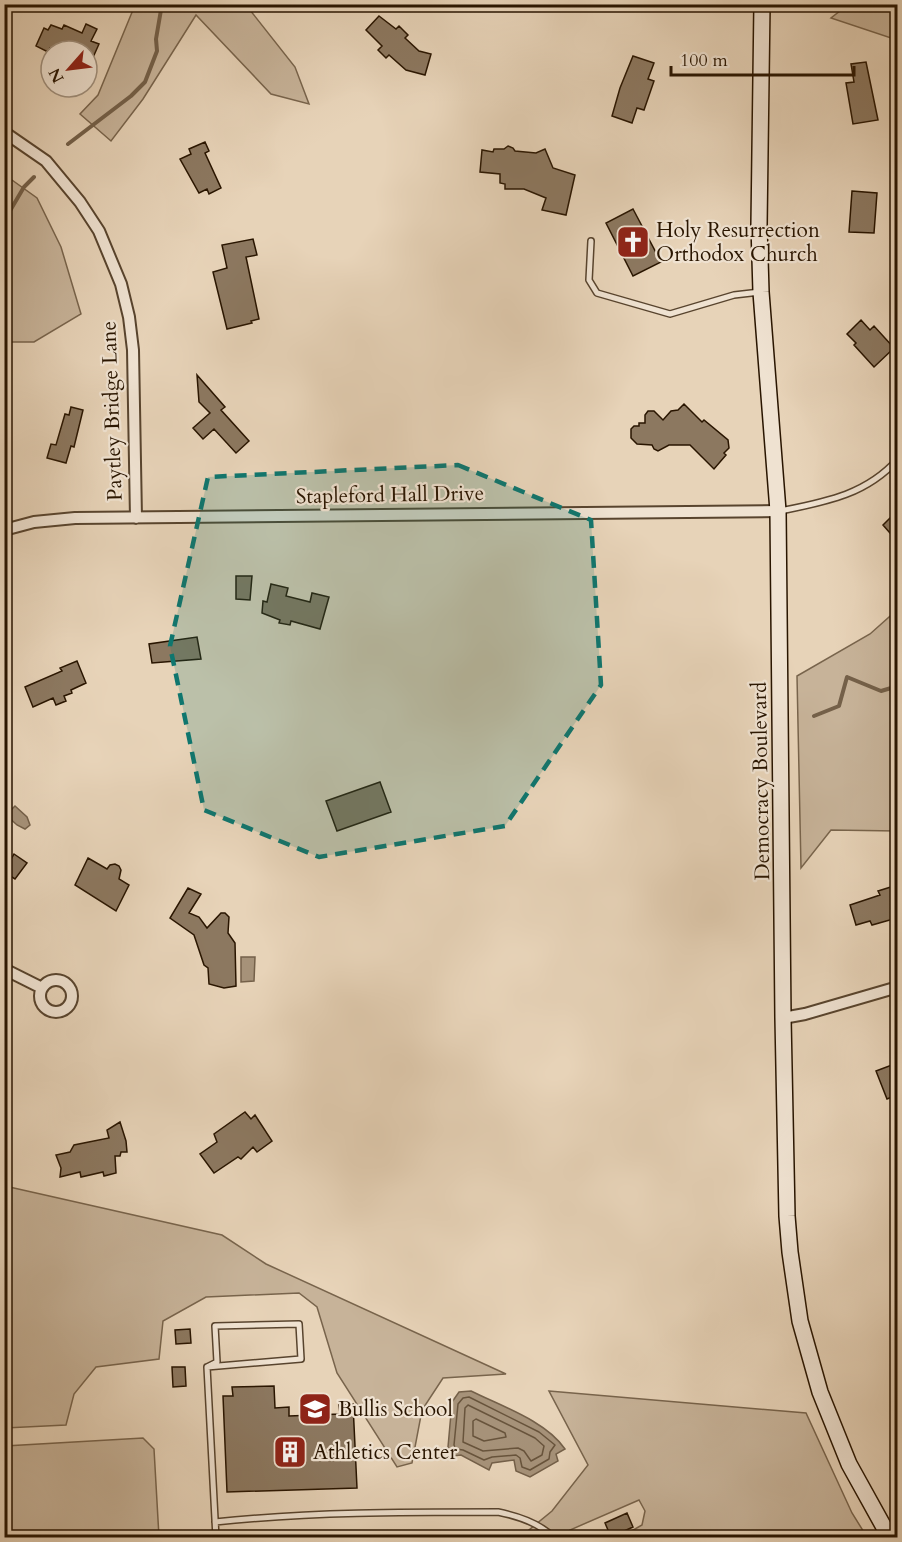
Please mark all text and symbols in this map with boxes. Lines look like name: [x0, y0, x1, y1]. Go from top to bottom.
north arrow: [39, 39, 99, 99]
scale bar: [671, 39, 854, 77]
text: 100 m: [680, 48, 728, 73]
text: N: [44, 64, 70, 87]
place label: Holy Resurrection Orthodox Church: [656, 216, 820, 269]
church icon: Holy Resurrection Orthodox Church: [615, 224, 651, 260]
street label: Paytley Bridge Lane: [94, 321, 130, 501]
street label: Stapleford Hall Drive: [296, 479, 484, 511]
street label: Democracy Boulevard: [745, 681, 777, 881]
school or university icon: Bullis School: [297, 1391, 333, 1427]
place label: Bullis School: [338, 1395, 453, 1424]
building icon: Athletics Center: [272, 1434, 308, 1470]
place label: Athletics Center: [313, 1438, 457, 1467]

